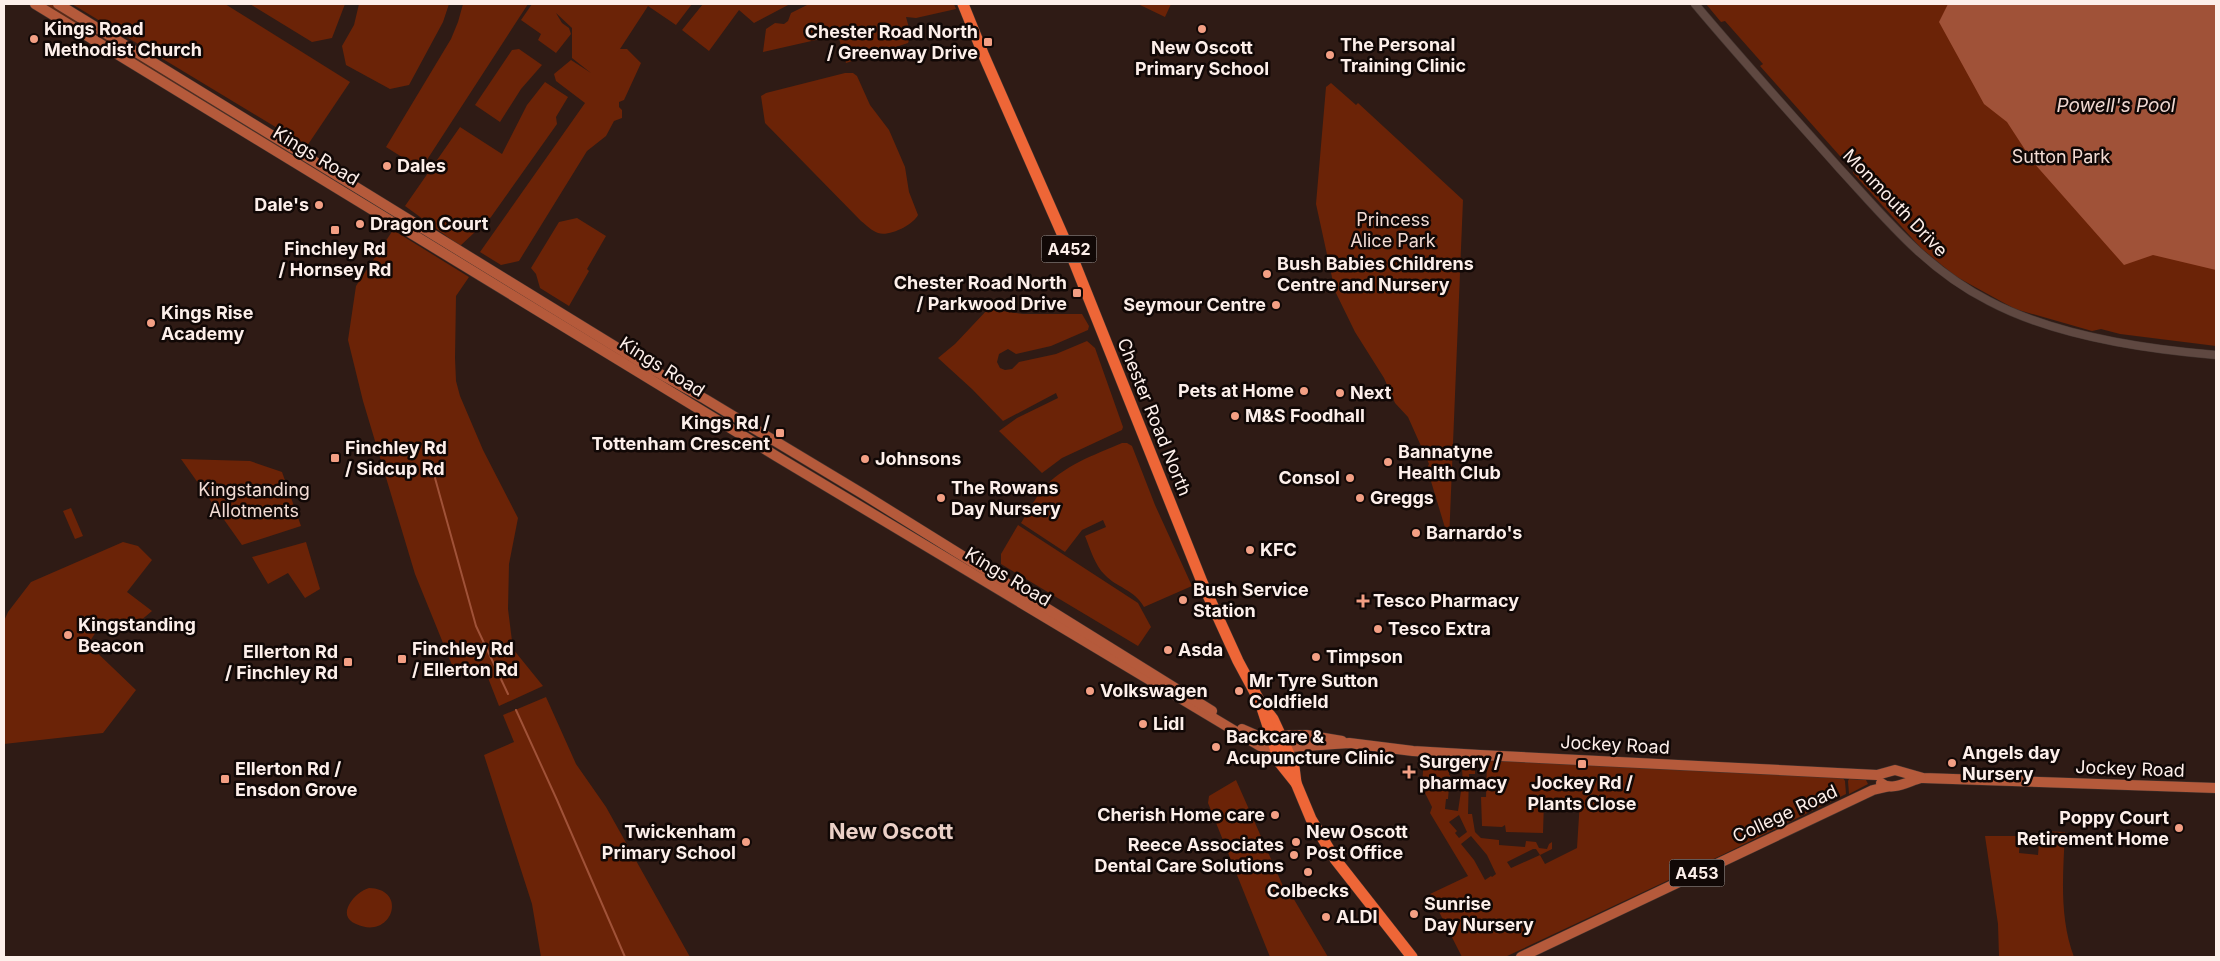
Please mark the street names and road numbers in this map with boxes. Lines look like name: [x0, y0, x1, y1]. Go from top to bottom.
street label: Kings Road: [270, 122, 363, 189]
street label: Monmouth Drive: [1839, 145, 1952, 261]
road number: A452: [1042, 235, 1096, 262]
street label: Kings Road: [616, 332, 709, 401]
street label: Chester Road North: [1113, 335, 1196, 499]
street label: Kings Road: [962, 543, 1055, 610]
street label: Jockey Road: [1560, 731, 1670, 758]
street label: Jockey Road: [2075, 756, 2185, 781]
street label: College Road: [1729, 780, 1841, 847]
road number: A453: [1670, 860, 1724, 886]

